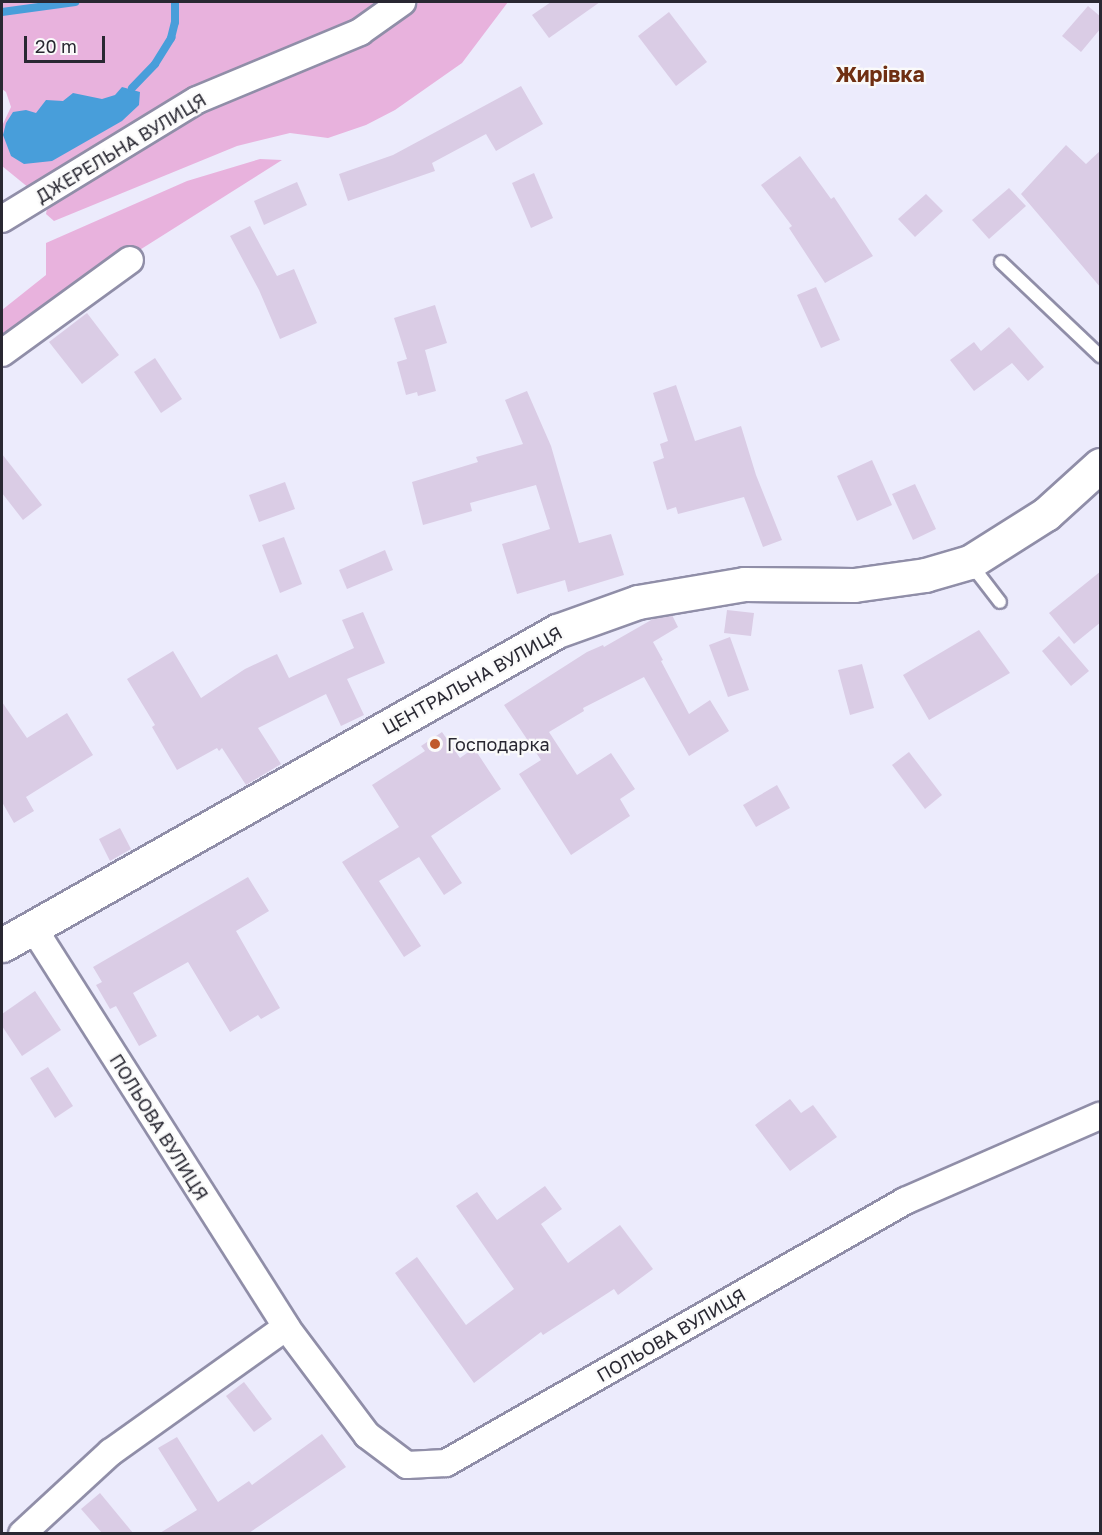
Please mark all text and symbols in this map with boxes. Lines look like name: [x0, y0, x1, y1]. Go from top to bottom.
scale bar: [27, 24, 108, 62]
text: 20 m: [35, 35, 77, 57]
district label: Жирівка: [835, 61, 925, 87]
street label: ДЖЕРЕЛЬНА ВУЛИЦЯ: [32, 89, 210, 207]
street label: ЦЕНТРАЛЬНА ВУЛИЦЯ: [378, 621, 566, 739]
place label: Господарка: [447, 733, 550, 755]
marker: Господарка: [428, 737, 442, 751]
street label: ПОЛЬОВА ВУЛИЦЯ: [105, 1050, 213, 1204]
street label: ПОЛЬОВА ВУЛИЦЯ: [593, 1284, 749, 1386]

